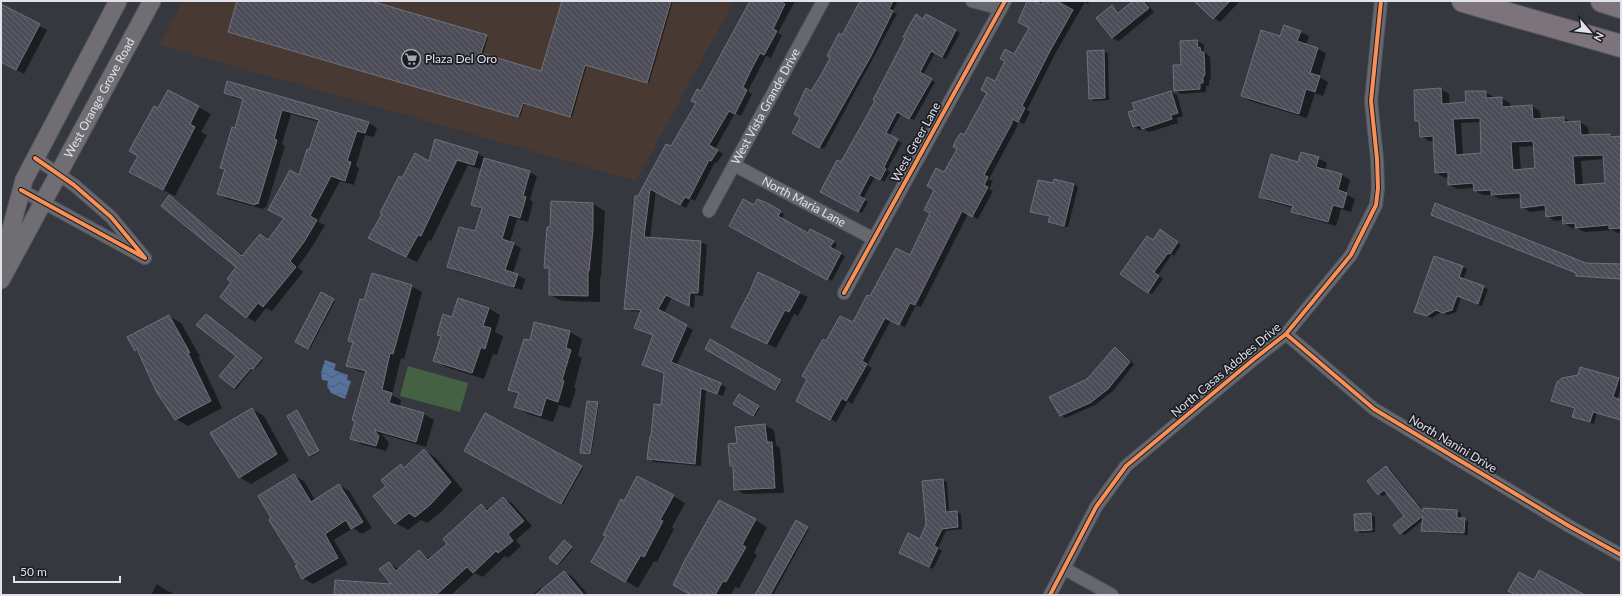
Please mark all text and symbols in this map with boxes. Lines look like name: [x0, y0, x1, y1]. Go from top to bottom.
north arrow: [1570, 12, 1610, 52]
text: N: [1592, 30, 1607, 44]
street label: West Orange Grove Road: [61, 35, 138, 160]
street label: West Vista Grande Drive: [728, 45, 803, 167]
supermarket icon: Plaza Del Oro: [400, 48, 422, 70]
place label: Plaza Del Oro: [425, 51, 497, 66]
street label: West Greer Lane: [888, 99, 944, 184]
street label: North Maria Lane: [760, 173, 849, 230]
street label: North Casas Adobes Drive: [1168, 319, 1284, 420]
street label: North Nanini Drive: [1407, 411, 1500, 476]
scale bar: [14, 558, 120, 584]
text: 50 m: [20, 564, 47, 579]

